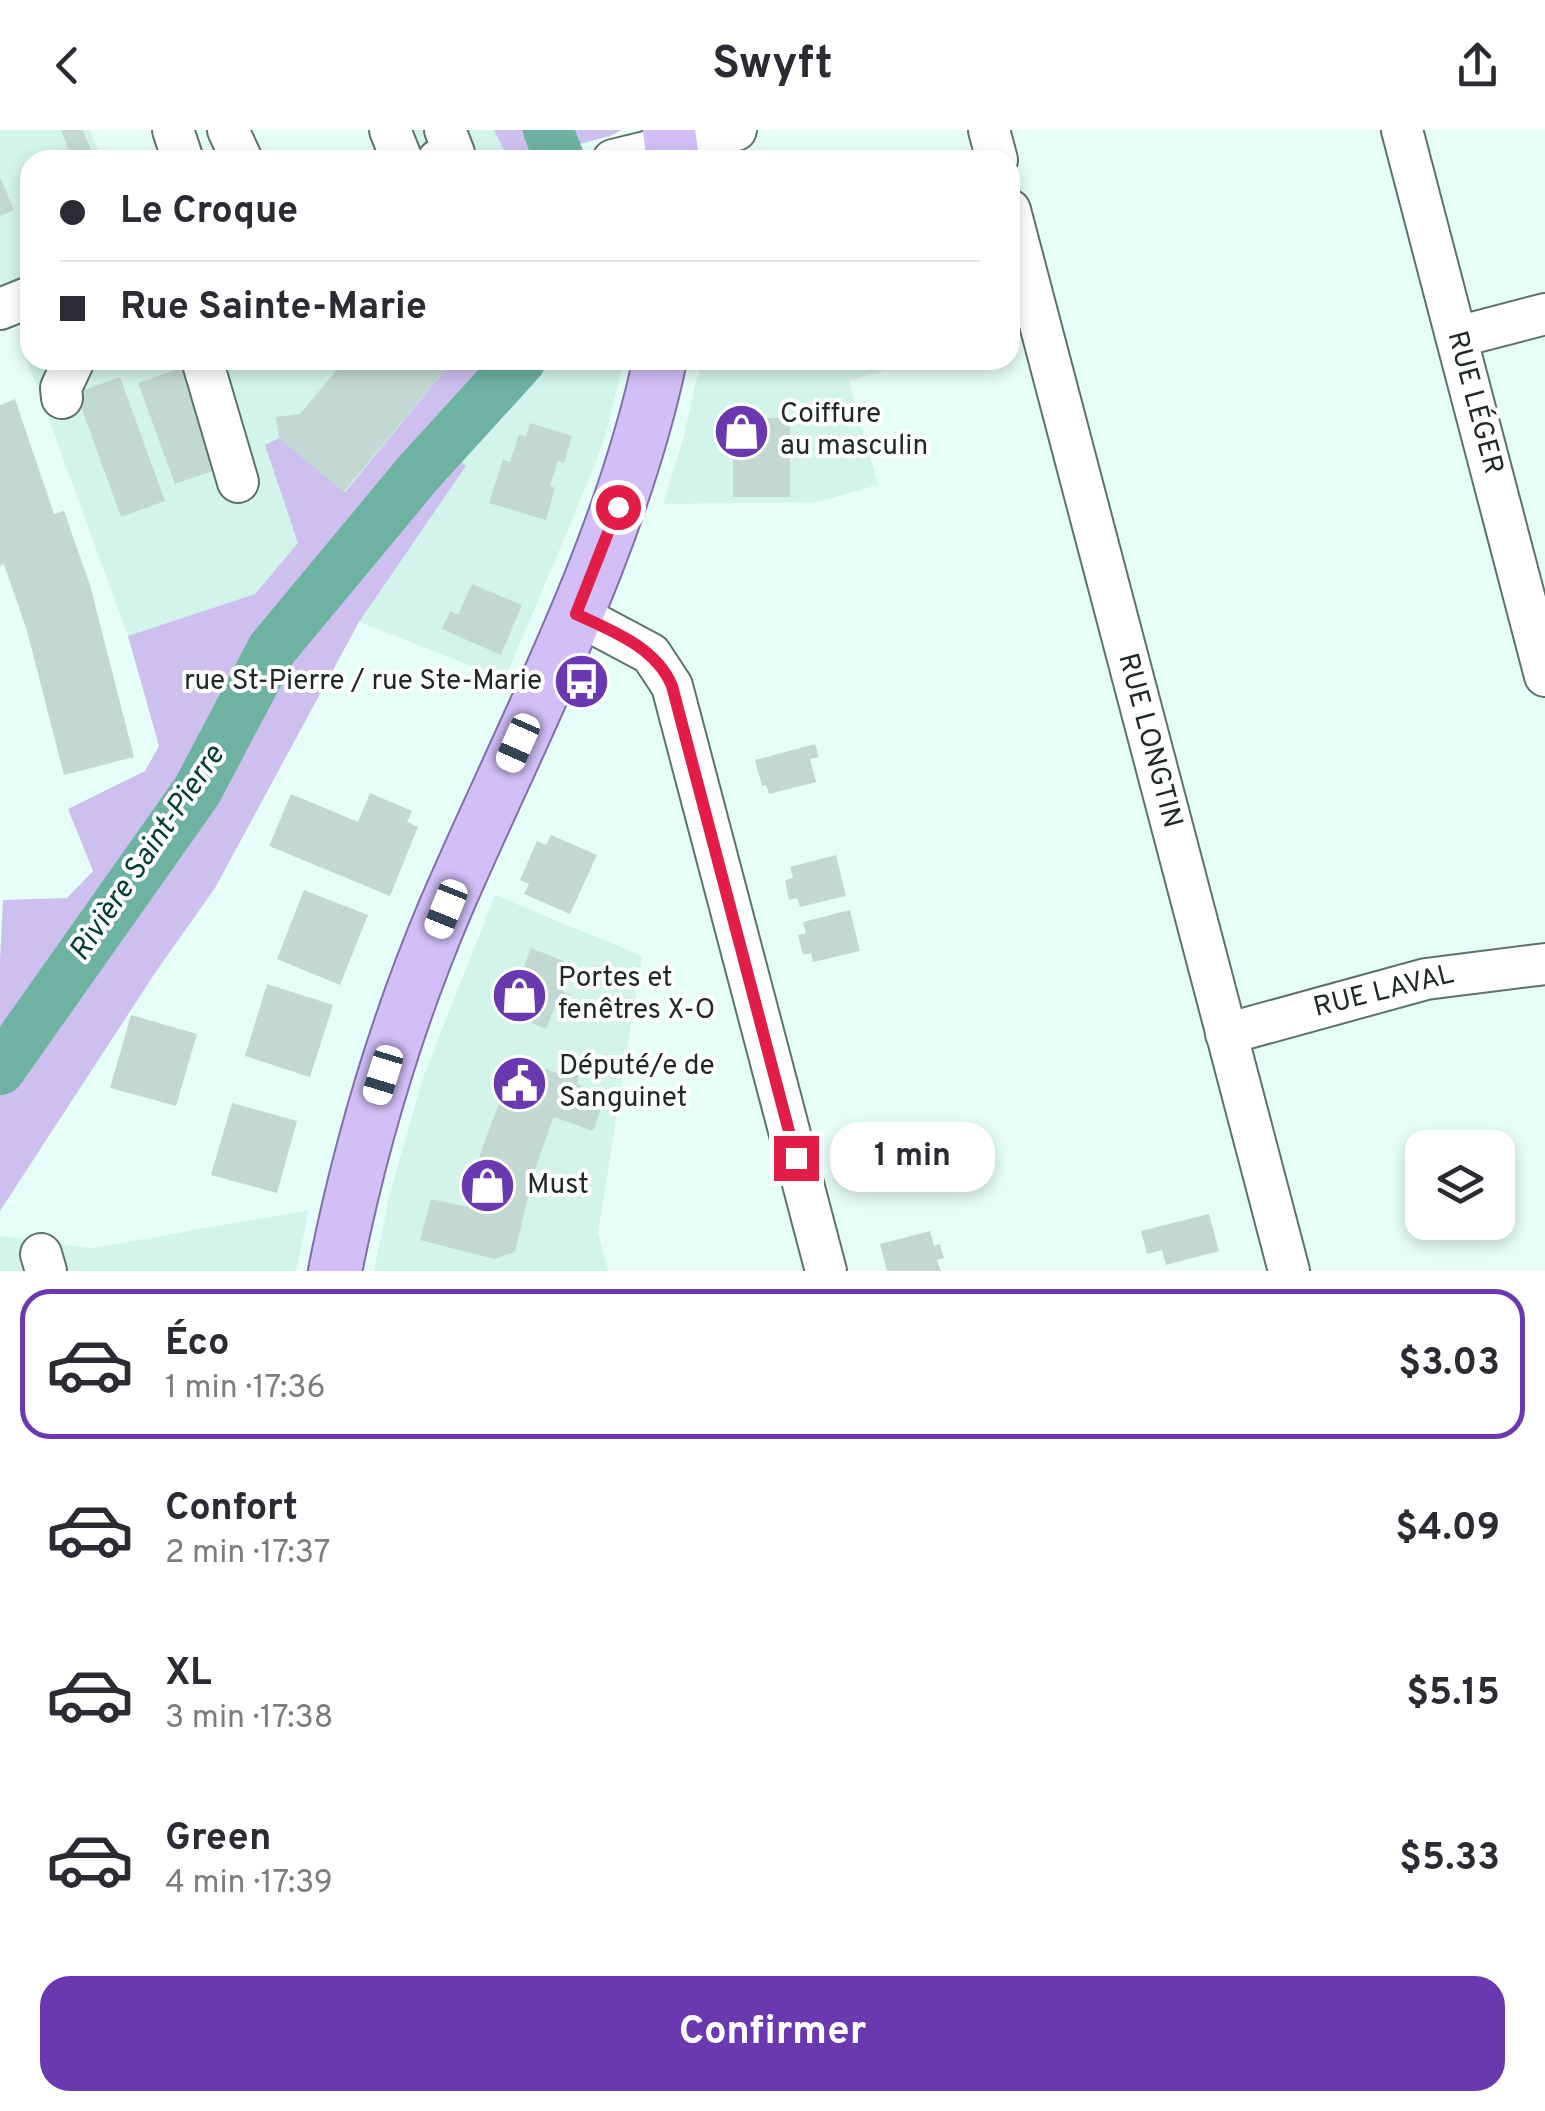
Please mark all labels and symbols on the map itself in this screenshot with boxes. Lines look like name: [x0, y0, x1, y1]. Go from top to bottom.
street label: RUE LÉGER: [1438, 327, 1512, 479]
place label: Coiffure au masculin: [780, 397, 928, 465]
shop icon: Coiffure au masculin: [711, 401, 771, 461]
route start: [596, 485, 641, 530]
street label: RUE LONGTIN: [1108, 650, 1190, 832]
bus stop icon: rue St-Pierre / rue Ste-Marie: [551, 652, 611, 712]
place label: rue St-Pierre / rue Ste-Marie: [184, 664, 542, 700]
car: [492, 709, 544, 777]
water label: Rivière Saint-Pierre: [62, 739, 234, 969]
car: [421, 876, 471, 942]
street label: RUE LAVAL: [1310, 957, 1458, 1027]
place label: Portes et fenêtres X-O: [558, 961, 715, 1029]
shop icon: Portes et fenêtres X-O: [489, 965, 549, 1025]
car: [360, 1042, 406, 1108]
place label: Député/e de Sanguinet: [559, 1049, 715, 1117]
public building icon: Député/e de Sanguinet: [490, 1053, 550, 1113]
callout: 1 min: [831, 1123, 996, 1193]
route end: [774, 1136, 819, 1181]
shop icon: Must: [458, 1156, 518, 1216]
place label: Must: [527, 1168, 589, 1204]

